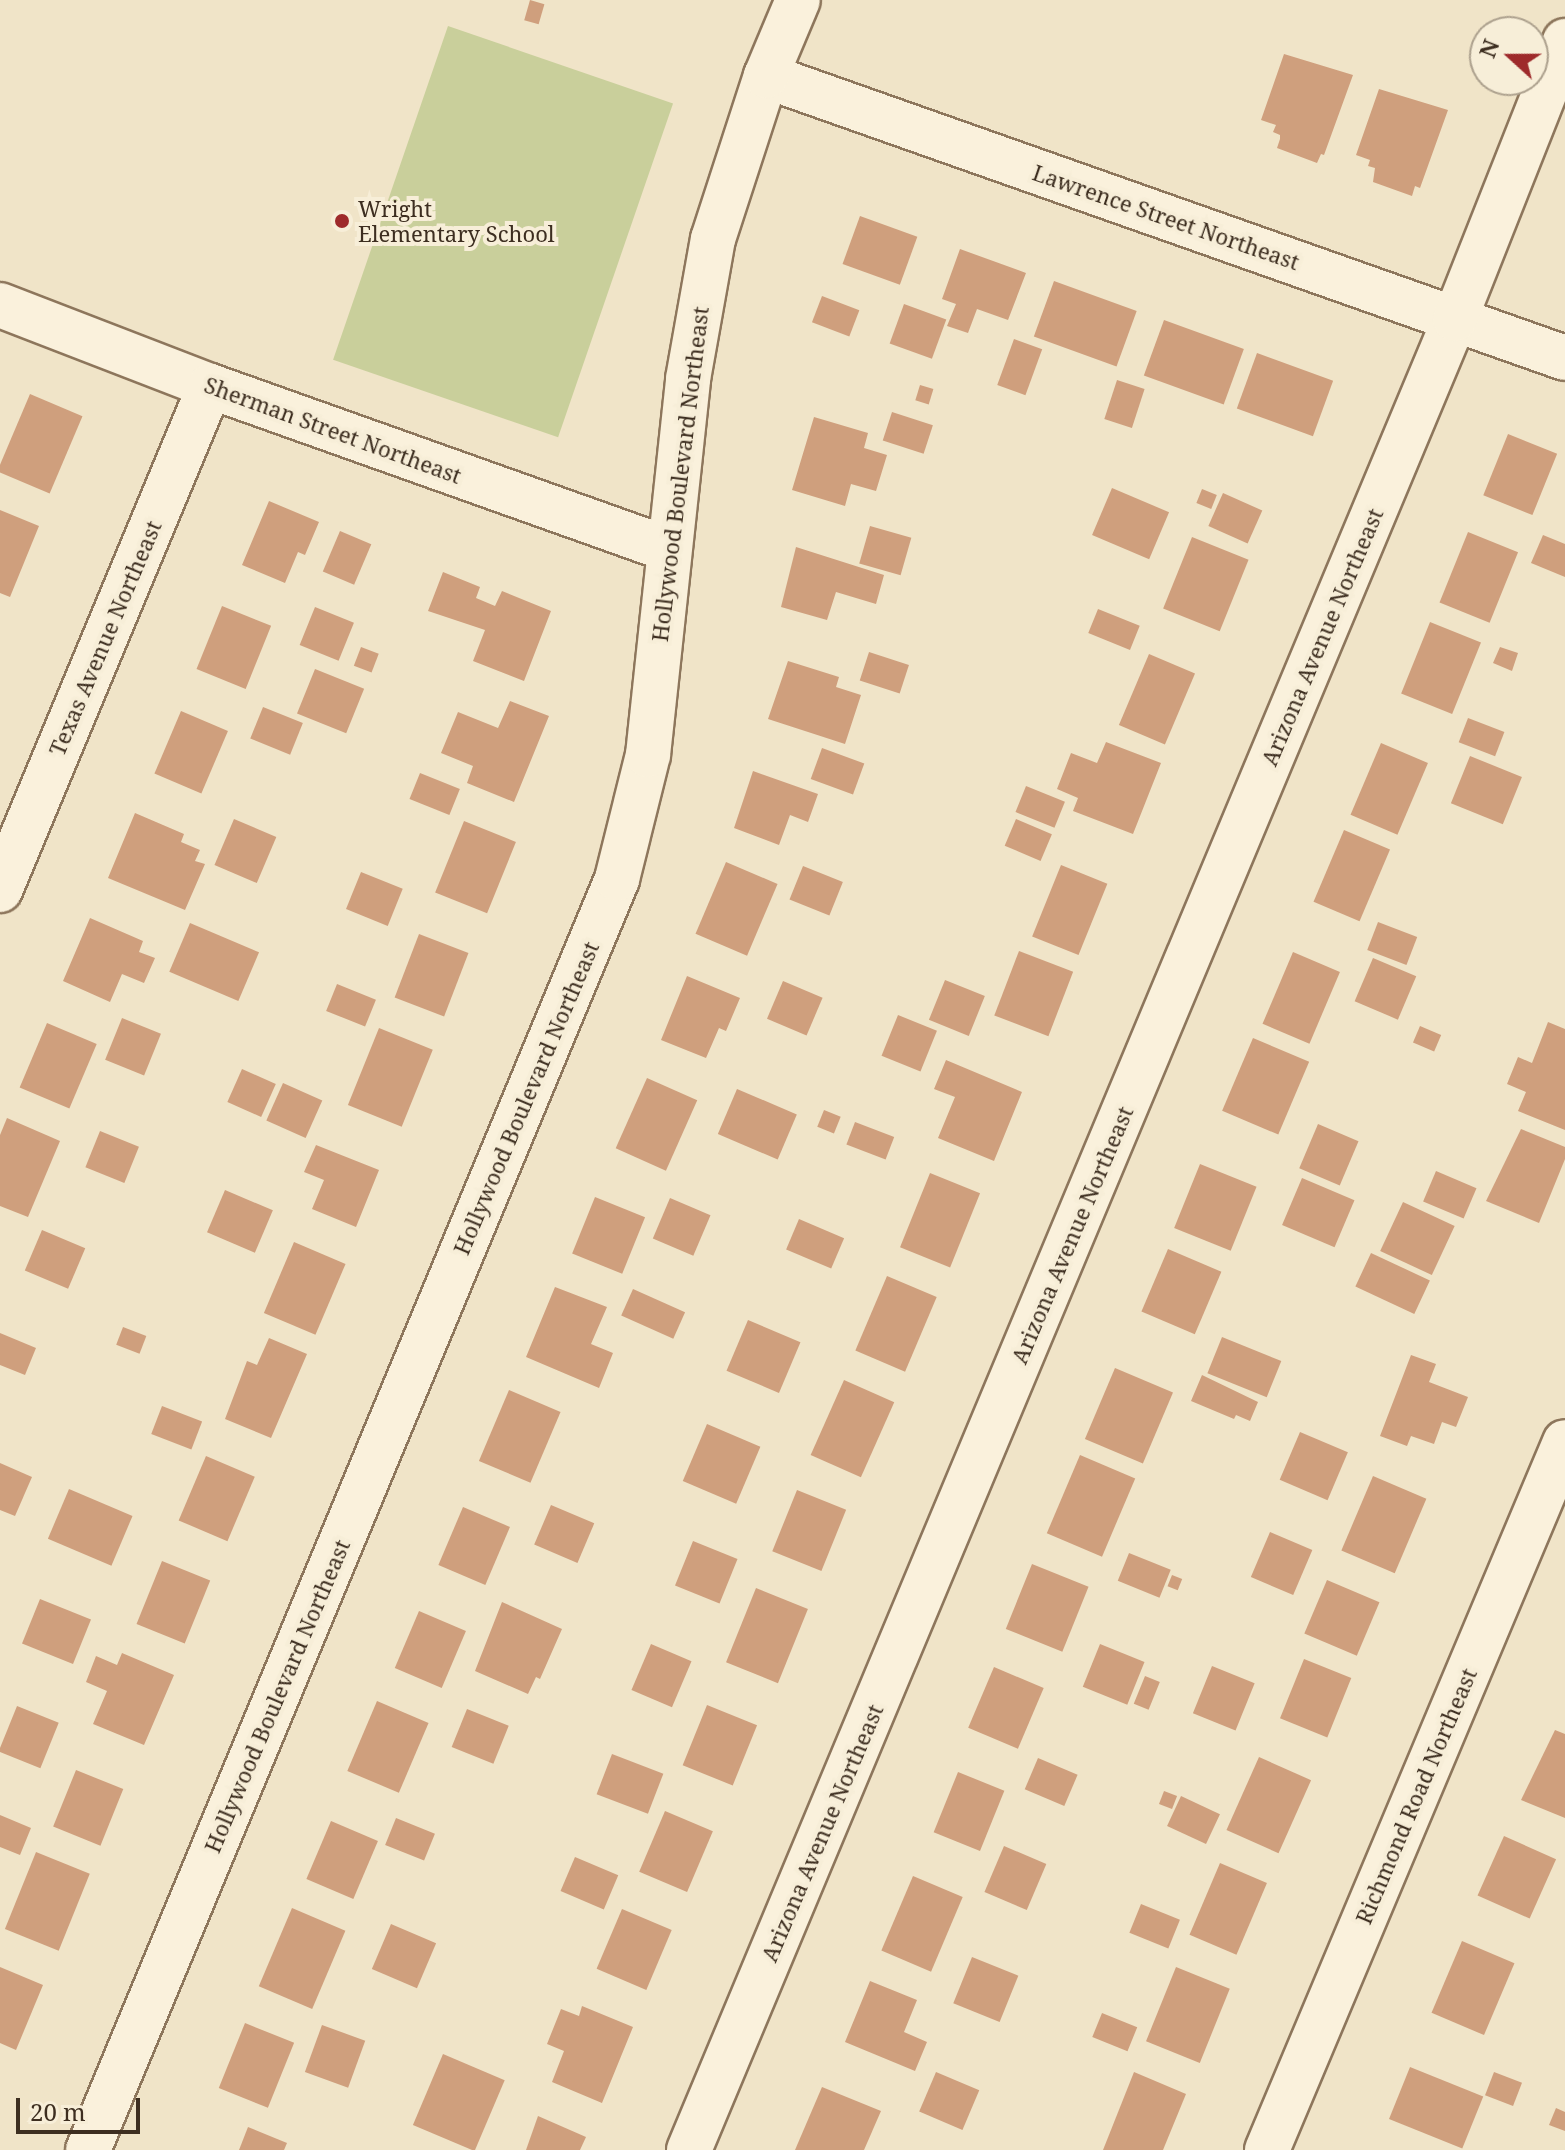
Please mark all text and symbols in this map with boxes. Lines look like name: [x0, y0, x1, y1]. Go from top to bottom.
north arrow: [1469, 16, 1549, 96]
text: N: [1471, 35, 1506, 62]
street label: Lawrence Street Northeast: [1029, 159, 1303, 275]
place label: Wright Elementary School: [358, 195, 555, 246]
marker: Wright Elementary School: [333, 212, 351, 230]
street label: Hollywood Boulevard Northeast: [646, 305, 714, 643]
street label: Sherman Street Northeast: [201, 371, 465, 489]
street label: Arizona Avenue Northeast: [1256, 504, 1388, 770]
street label: Texas Avenue Northeast: [43, 517, 167, 759]
street label: Hollywood Boulevard Northeast: [448, 937, 604, 1259]
street label: Arizona Avenue Northeast: [1006, 1102, 1138, 1368]
street label: Hollywood Boulevard Northeast: [199, 1535, 355, 1857]
street label: Richmond Road Northeast: [1350, 1664, 1482, 1928]
street label: Arizona Avenue Northeast: [756, 1700, 888, 1966]
scale bar: [20, 2082, 144, 2132]
text: 20 m: [30, 2095, 86, 2128]

